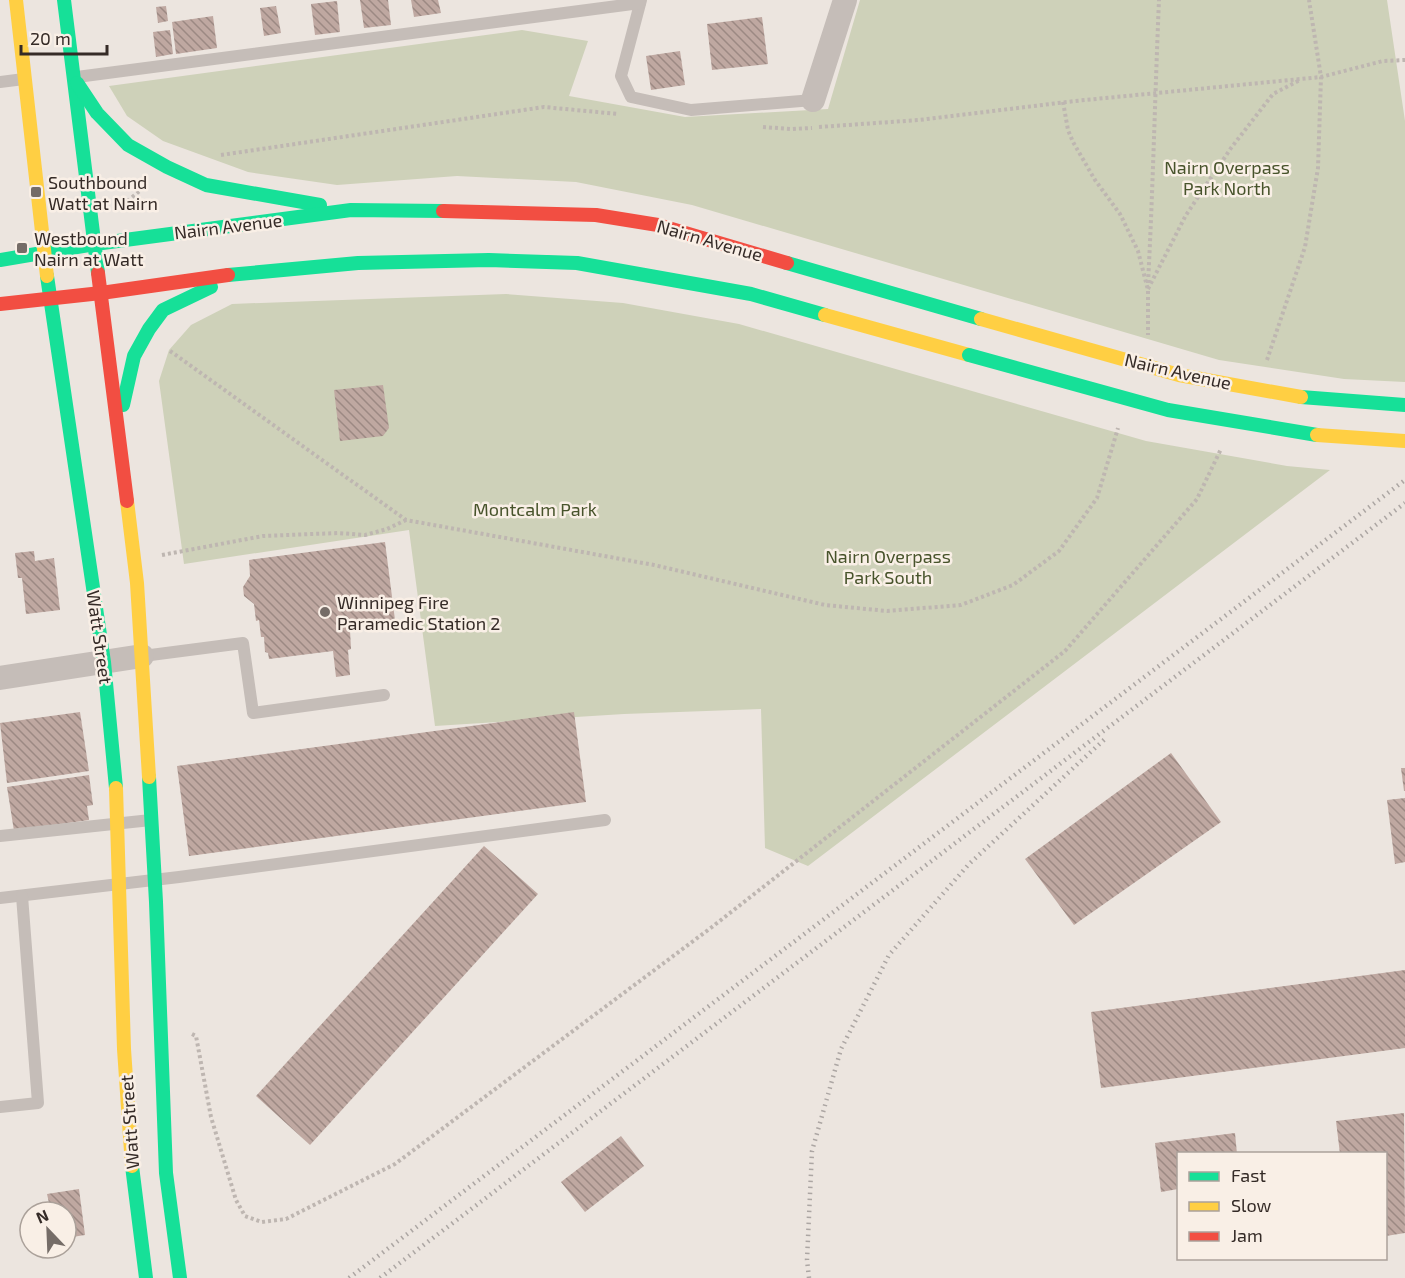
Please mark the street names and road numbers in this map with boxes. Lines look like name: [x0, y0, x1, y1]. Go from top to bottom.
street label: Nairn Avenue: [173, 208, 283, 244]
street label: Nairn Avenue: [655, 214, 765, 266]
street label: Nairn Avenue: [1123, 348, 1233, 394]
street label: Watt Street: [83, 589, 117, 685]
street label: Watt Street: [115, 1074, 143, 1170]

